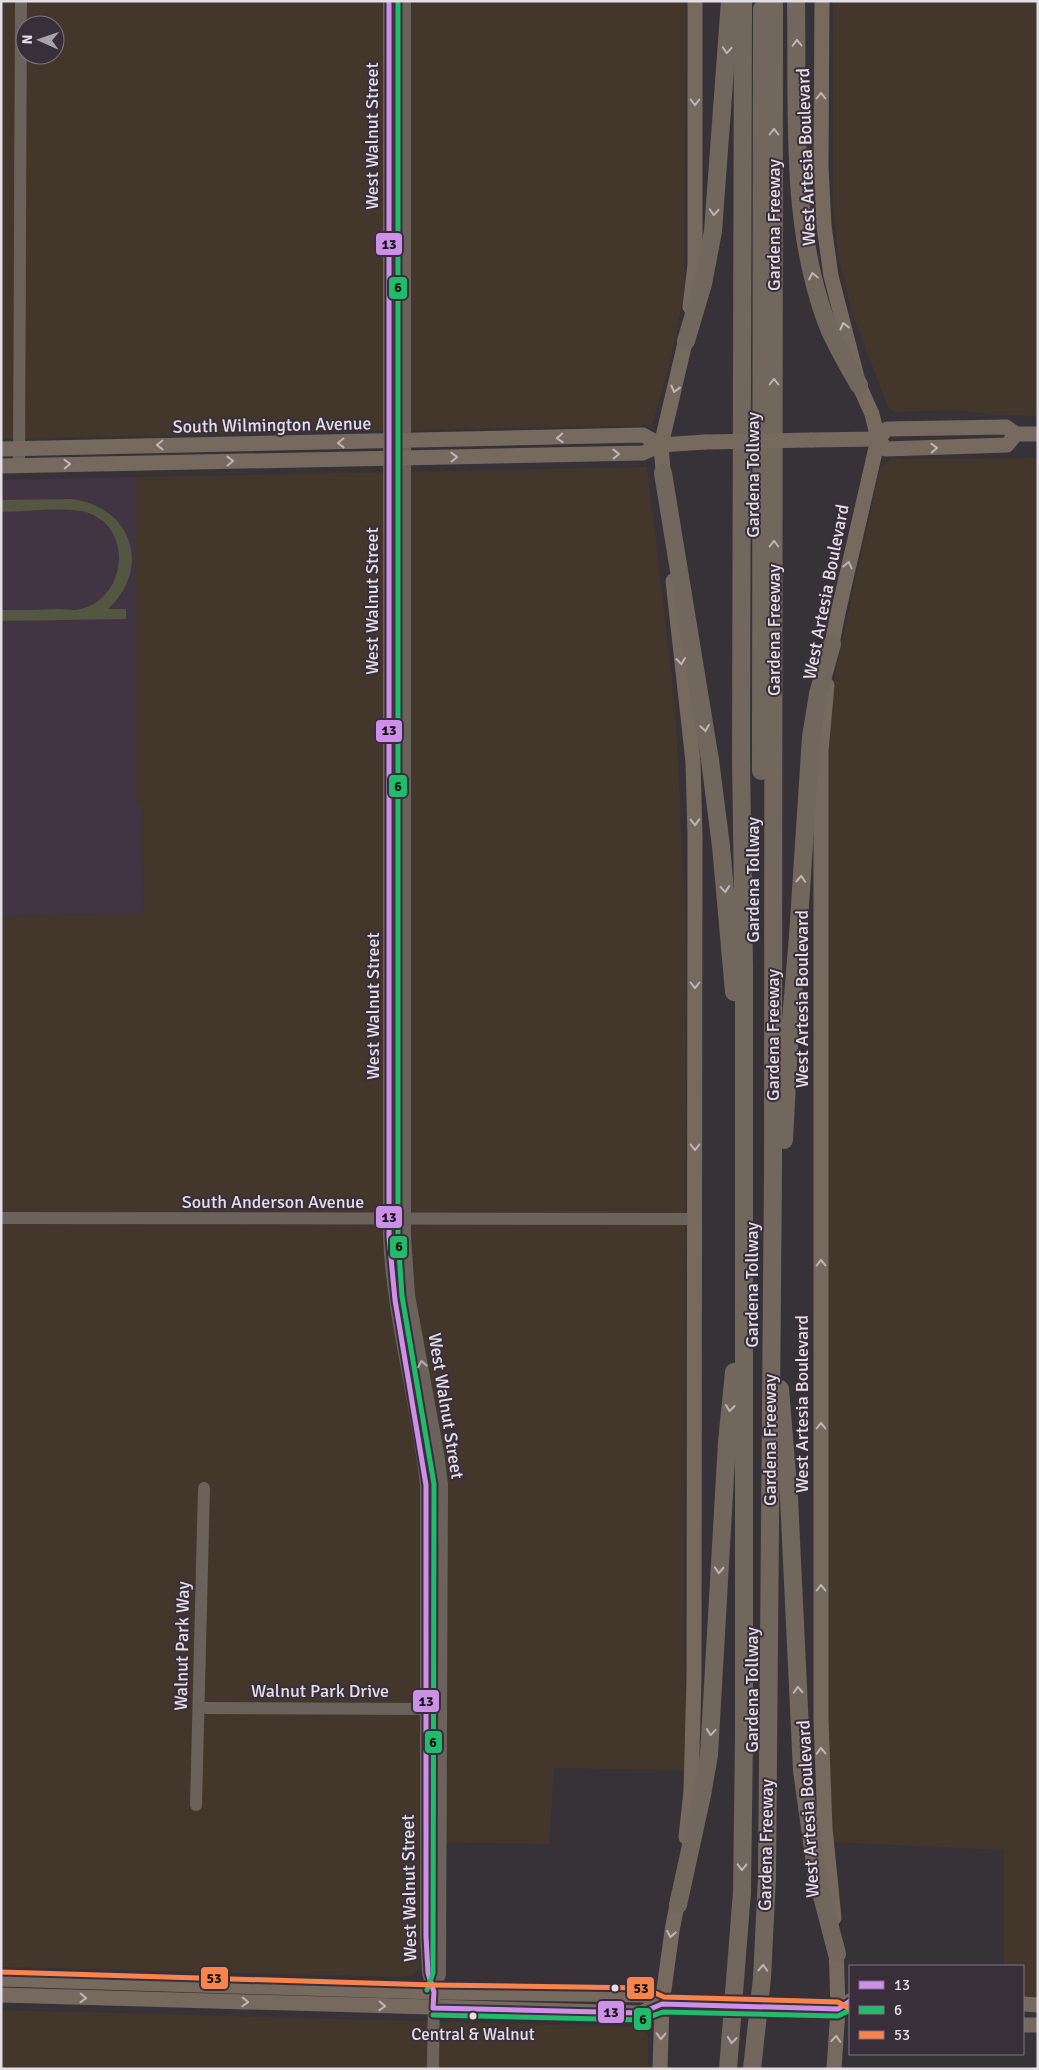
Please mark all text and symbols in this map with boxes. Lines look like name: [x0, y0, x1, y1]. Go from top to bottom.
north arrow: [15, 15, 65, 65]
text: N: [19, 34, 36, 45]
one-way arrow: [792, 39, 802, 47]
one-way arrow: [721, 46, 732, 54]
street label: West Walnut Street: [361, 62, 383, 210]
street label: West Artesia Boulevard: [792, 68, 820, 246]
one-way arrow: [816, 91, 826, 99]
one-way arrow: [690, 99, 700, 107]
one-way arrow: [769, 127, 779, 135]
street label: Gardena Freeway: [763, 159, 785, 291]
one-way arrow: [709, 208, 720, 216]
line badge: 13: [375, 232, 403, 256]
text: 13: [381, 236, 397, 253]
one-way arrow: [809, 271, 819, 280]
line badge: 6: [388, 276, 408, 300]
text: 6: [394, 279, 402, 296]
one-way arrow: [839, 321, 850, 330]
one-way arrow: [769, 377, 779, 385]
one-way arrow: [670, 384, 681, 393]
street label: South Wilmington Avenue: [172, 412, 372, 438]
street label: Gardena Tollway: [742, 412, 764, 538]
one-way arrow: [555, 433, 563, 443]
one-way arrow: [337, 437, 345, 448]
one-way arrow: [156, 440, 164, 450]
one-way arrow: [931, 442, 939, 453]
one-way arrow: [612, 448, 620, 459]
one-way arrow: [450, 452, 458, 462]
one-way arrow: [226, 456, 234, 466]
one-way arrow: [64, 459, 72, 469]
street label: West Artesia Boulevard: [798, 503, 854, 681]
street label: West Walnut Street: [361, 527, 383, 675]
one-way arrow: [769, 540, 779, 548]
one-way arrow: [842, 561, 853, 570]
street label: Gardena Freeway: [763, 564, 785, 696]
one-way arrow: [675, 657, 686, 665]
line badge: 13: [375, 719, 403, 743]
text: 13: [381, 722, 397, 739]
one-way arrow: [699, 724, 709, 732]
line badge: 6: [388, 774, 408, 798]
text: 6: [394, 778, 402, 795]
street label: Gardena Tollway: [742, 817, 764, 943]
one-way arrow: [689, 819, 700, 827]
one-way arrow: [796, 875, 807, 883]
one-way arrow: [719, 885, 730, 893]
street label: West Artesia Boulevard: [791, 910, 813, 1088]
street label: West Walnut Street: [362, 932, 384, 1080]
street label: Gardena Freeway: [762, 969, 784, 1101]
one-way arrow: [690, 982, 700, 989]
one-way arrow: [690, 1144, 700, 1152]
street label: South Anderson Avenue: [182, 1191, 364, 1213]
line badge: 13: [375, 1205, 403, 1229]
text: 13: [381, 1209, 397, 1226]
street label: Gardena Tollway: [741, 1222, 763, 1348]
line badge: 6: [389, 1235, 408, 1259]
text: 6: [395, 1238, 403, 1255]
one-way arrow: [816, 1259, 826, 1266]
street label: West Artesia Boulevard: [791, 1315, 813, 1493]
street label: West Walnut Street: [424, 1331, 468, 1481]
one-way arrow: [418, 1360, 428, 1369]
street label: Gardena Freeway: [759, 1374, 781, 1506]
one-way arrow: [725, 1404, 736, 1412]
one-way arrow: [816, 1421, 826, 1429]
one-way arrow: [714, 1566, 724, 1574]
street label: Walnut Park Way: [170, 1580, 194, 1711]
one-way arrow: [816, 1584, 826, 1592]
street label: Gardena Tollway: [741, 1627, 763, 1753]
street label: Walnut Park Drive: [251, 1680, 389, 1702]
one-way arrow: [793, 1686, 804, 1694]
line badge: 13: [412, 1689, 440, 1713]
text: 13: [418, 1693, 434, 1710]
street label: West Artesia Boulevard: [792, 1720, 824, 1898]
one-way arrow: [706, 1728, 717, 1736]
line badge: 6: [424, 1730, 443, 1754]
text: 6: [429, 1734, 437, 1751]
one-way arrow: [816, 1746, 826, 1754]
street label: Gardena Freeway: [754, 1778, 778, 1911]
street label: West Walnut Street: [397, 1814, 421, 1962]
one-way arrow: [737, 1863, 747, 1871]
one-way arrow: [667, 1929, 677, 1938]
one-way arrow: [757, 1964, 768, 1972]
legend: [849, 1965, 1024, 2055]
line badge: 53: [200, 1966, 229, 1990]
text: 53: [206, 1970, 222, 1987]
line badge: 53: [626, 1976, 655, 2000]
text: 13: [894, 1976, 910, 1994]
text: 53: [633, 1980, 649, 1997]
unlabelled marker: [610, 1983, 620, 1993]
one-way arrow: [79, 1992, 87, 2003]
one-way arrow: [241, 1997, 249, 2008]
line badge: 13: [597, 2000, 625, 2024]
one-way arrow: [379, 2001, 387, 2012]
text: 6: [894, 2001, 902, 2019]
text: 13: [603, 2004, 619, 2021]
line badge: 6: [633, 2007, 652, 2031]
marker: Central & Walnut: [468, 2011, 478, 2021]
text: 6: [639, 2011, 647, 2028]
place label: Central & Walnut: [411, 2024, 535, 2045]
text: 53: [894, 2026, 910, 2044]
one-way arrow: [655, 2032, 666, 2040]
one-way arrow: [831, 2034, 842, 2042]
one-way arrow: [726, 2036, 737, 2044]

